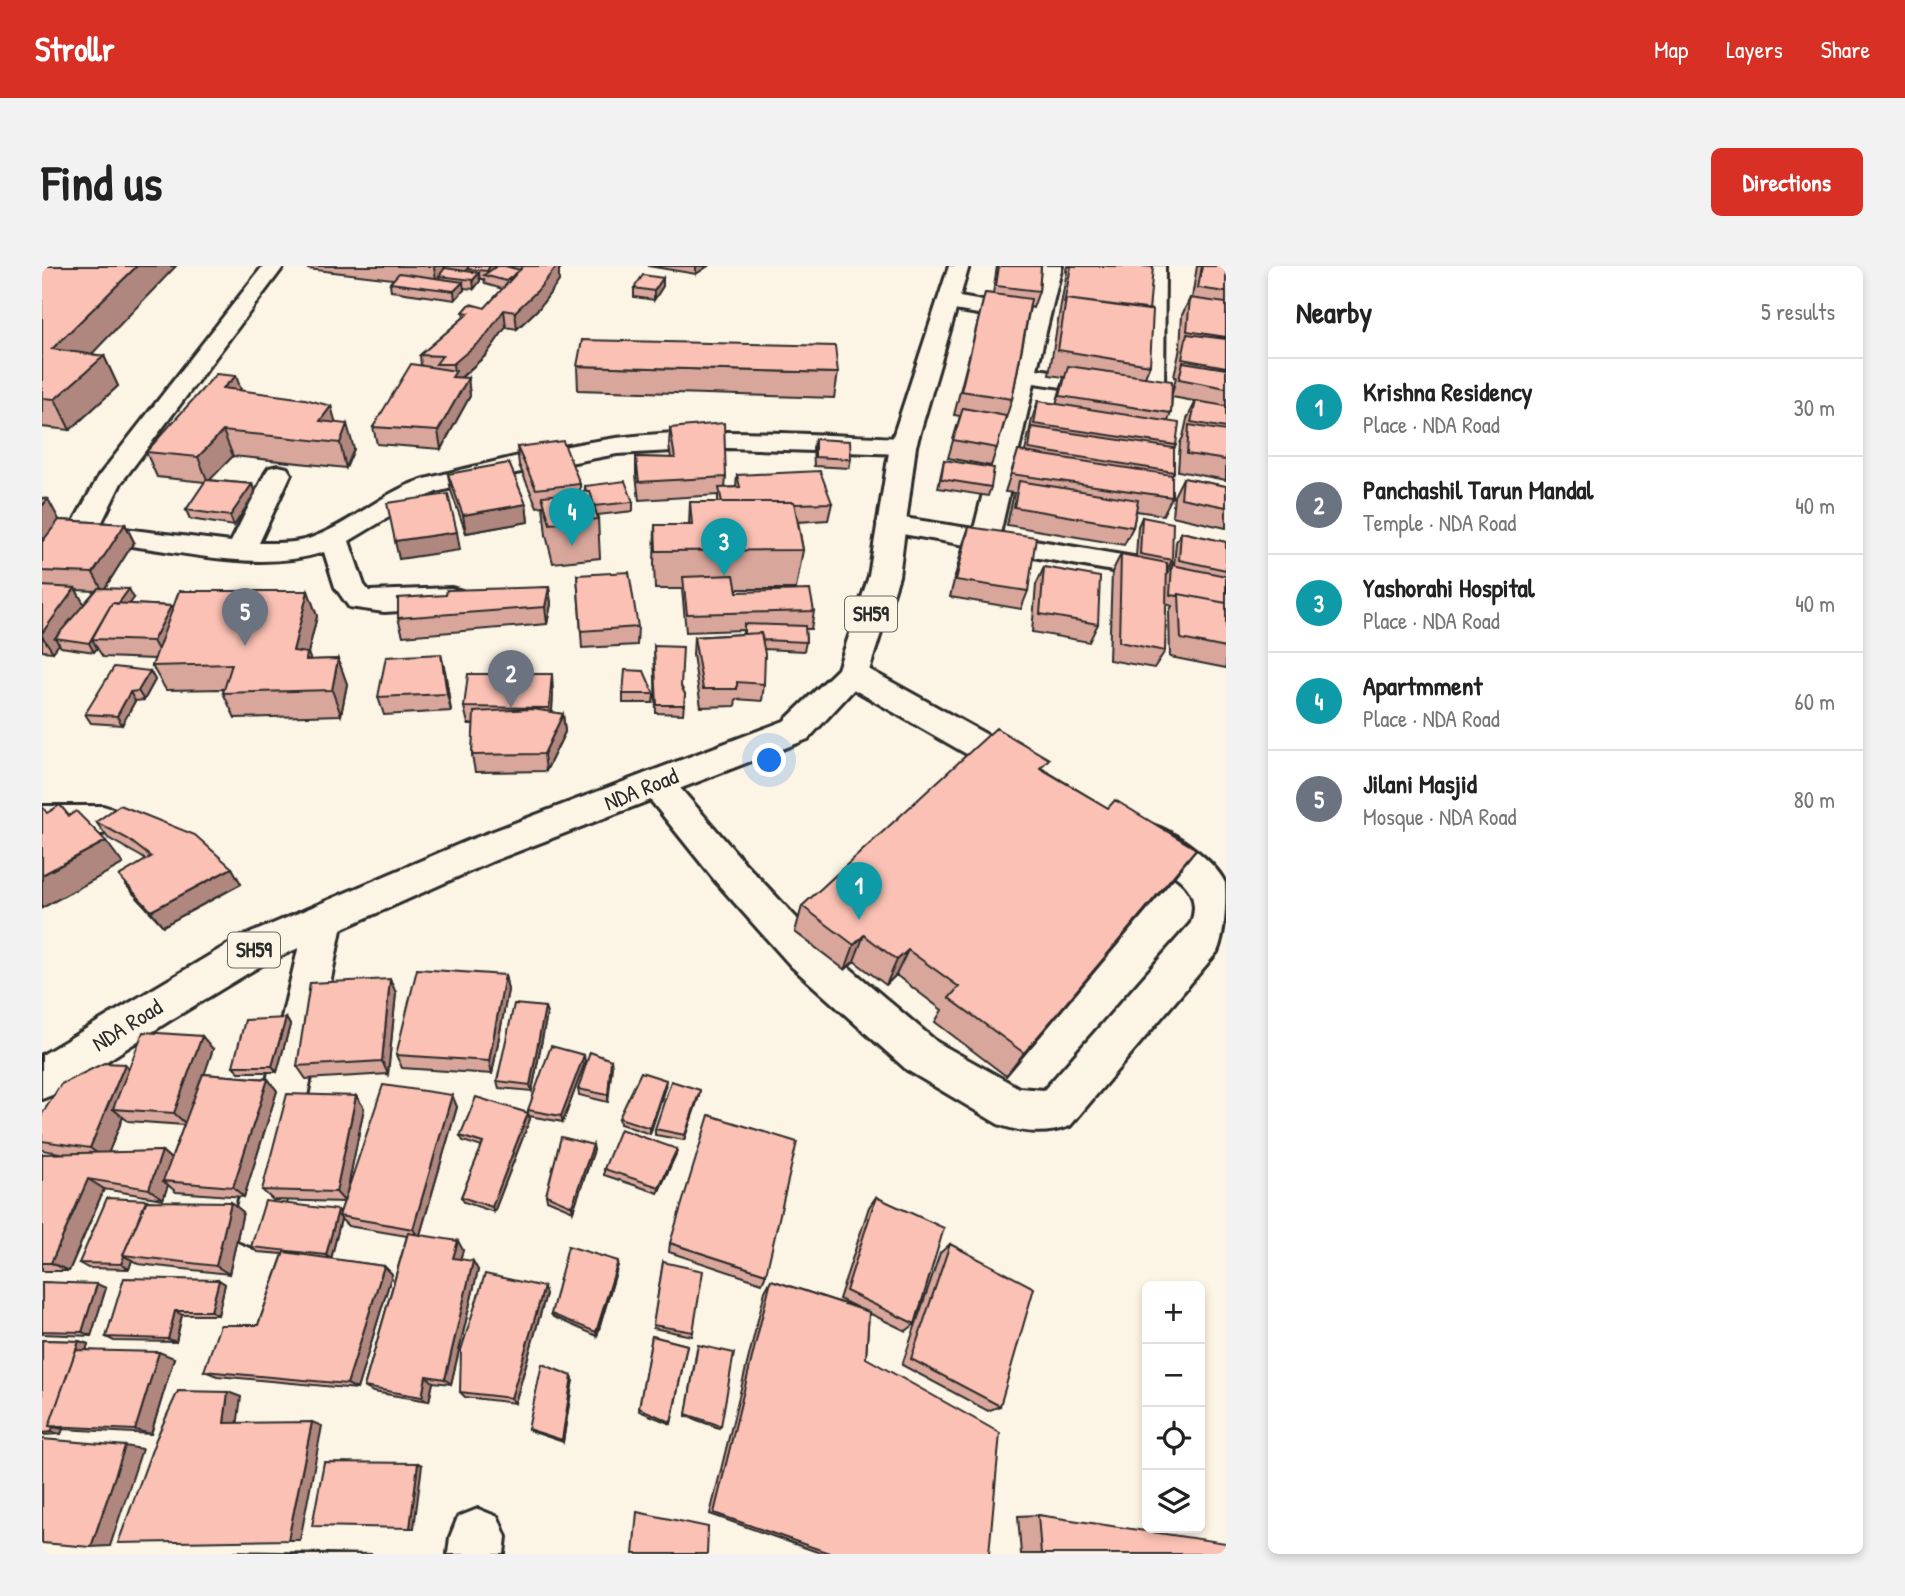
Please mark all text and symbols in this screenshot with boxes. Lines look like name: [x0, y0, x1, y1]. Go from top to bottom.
text: Strollr: [35, 27, 114, 71]
text: Map: [1654, 33, 1688, 65]
text: Layers: [1726, 33, 1783, 65]
text: Share: [1821, 33, 1870, 65]
button: Directions: [1711, 148, 1863, 216]
text: Find us: [42, 149, 162, 215]
text: Nearby: [1296, 292, 1372, 332]
text: 5 results: [1761, 296, 1835, 327]
text: Krishna Residency: [1363, 374, 1533, 409]
text: 1: [1315, 392, 1323, 423]
text: 30 m: [1793, 392, 1835, 423]
text: Place · NDA Road: [1363, 409, 1500, 440]
text: Panchashil Tarun Mandal: [1363, 472, 1593, 507]
pin: 4: [549, 488, 595, 546]
text: 2: [1314, 490, 1324, 521]
text: 40 m: [1795, 490, 1835, 521]
text: Temple · NDA Road: [1363, 507, 1516, 538]
pin: 3: [701, 518, 747, 576]
text: Yashorahi Hospital: [1363, 570, 1535, 605]
pin: 5: [222, 588, 268, 646]
text: 3: [1314, 588, 1324, 619]
text: 40 m: [1795, 588, 1835, 619]
road number: SH59: [845, 596, 897, 632]
text: Place · NDA Road: [1363, 605, 1500, 636]
pin: 2: [488, 650, 534, 708]
text: Apartmment: [1363, 668, 1482, 703]
text: 4: [1315, 686, 1323, 717]
text: 60 m: [1795, 686, 1835, 717]
text: Place · NDA Road: [1363, 703, 1500, 734]
your location: [752, 743, 786, 777]
street label: NDA Road: [599, 760, 683, 817]
text: Jilani Masjid: [1363, 766, 1477, 801]
text: 5: [1314, 784, 1324, 815]
text: 80 m: [1794, 784, 1835, 815]
text: Mosque · NDA Road: [1363, 801, 1516, 832]
pin: 1: [836, 862, 882, 920]
road number: SH59: [228, 932, 280, 968]
street label: NDA Road: [86, 991, 168, 1058]
map controls: [1142, 1281, 1205, 1533]
button: +: [1142, 1281, 1205, 1344]
button: −: [1142, 1344, 1205, 1407]
button: locate: [1142, 1407, 1205, 1470]
button: layers: [1142, 1470, 1205, 1533]

